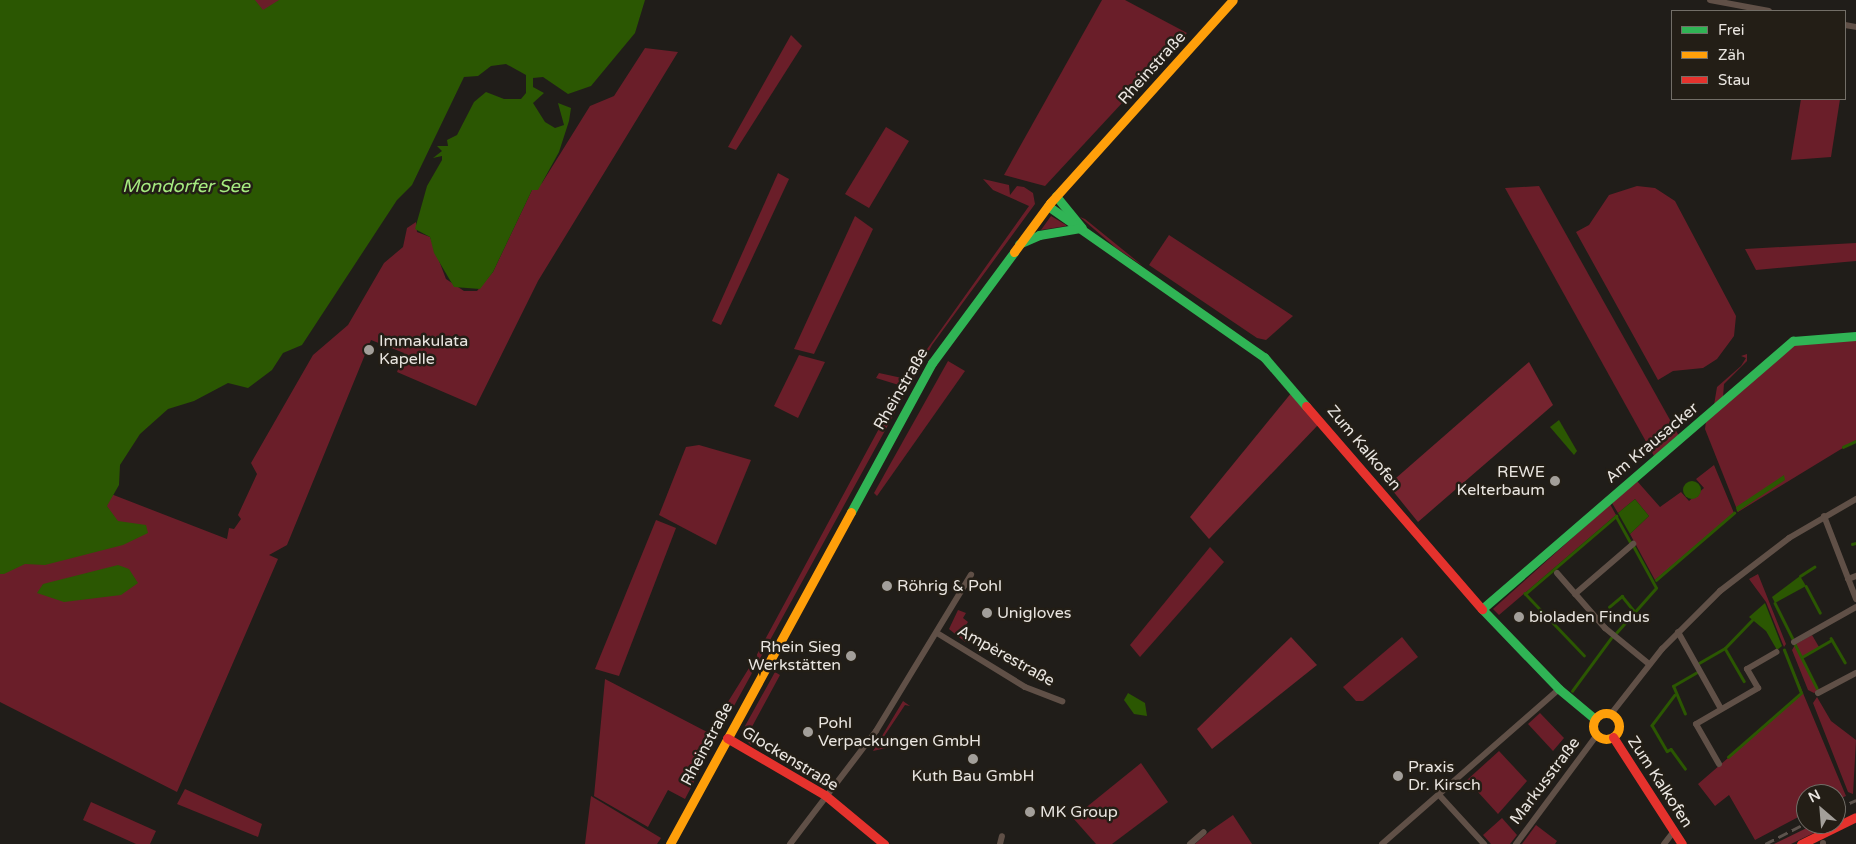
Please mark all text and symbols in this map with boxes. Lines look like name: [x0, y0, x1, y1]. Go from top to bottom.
legend: [1671, 10, 1846, 100]
text: Frei: [1718, 21, 1744, 39]
street label: Rheinstraße: [1114, 28, 1190, 108]
text: Zäh: [1718, 46, 1745, 64]
text: Stau: [1718, 71, 1750, 89]
water label: Mondorfer See: [122, 175, 250, 197]
place label: Immakulata Kapelle: [379, 331, 468, 369]
marker: Immakulata Kapelle: [363, 344, 375, 356]
street label: Rheinstraße: [870, 345, 932, 433]
street label: Am Krausacker: [1602, 399, 1702, 487]
street label: Zum Kalkofen: [1323, 402, 1405, 494]
place label: REWE Kelterbaum: [1457, 462, 1545, 500]
marker: REWE Kelterbaum: [1549, 475, 1561, 487]
place label: Röhrig & Pohl: [897, 576, 1002, 596]
marker: Röhrig & Pohl: [881, 580, 893, 592]
place label: Unigloves: [997, 603, 1071, 623]
marker: Unigloves: [981, 607, 993, 619]
place label: bioladen Findus: [1529, 607, 1650, 627]
marker: bioladen Findus: [1513, 611, 1525, 623]
street label: Ampèrestraße: [954, 621, 1058, 691]
place label: Rhein Sieg Werkstätten: [748, 637, 841, 675]
marker: Rhein Sieg Werkstätten: [845, 650, 857, 662]
street label: Rheinstraße: [677, 699, 737, 789]
place label: Pohl Verpackungen GmbH: [818, 713, 981, 751]
street label: Glockenstraße: [738, 723, 842, 795]
marker: Pohl Verpackungen GmbH: [802, 726, 814, 738]
street label: Zum Kalkofen: [1623, 733, 1697, 831]
street label: Markusstraße: [1506, 734, 1584, 828]
marker: Kuth Bau GmbH: [967, 753, 979, 765]
place label: Praxis Dr. Kirsch: [1408, 757, 1481, 795]
place label: Kuth Bau GmbH: [911, 766, 1035, 786]
marker: Praxis Dr. Kirsch: [1392, 770, 1404, 782]
north arrow: [1796, 784, 1846, 834]
text: N: [1806, 786, 1823, 806]
place label: MK Group: [1040, 802, 1118, 822]
marker: MK Group: [1024, 806, 1036, 818]

